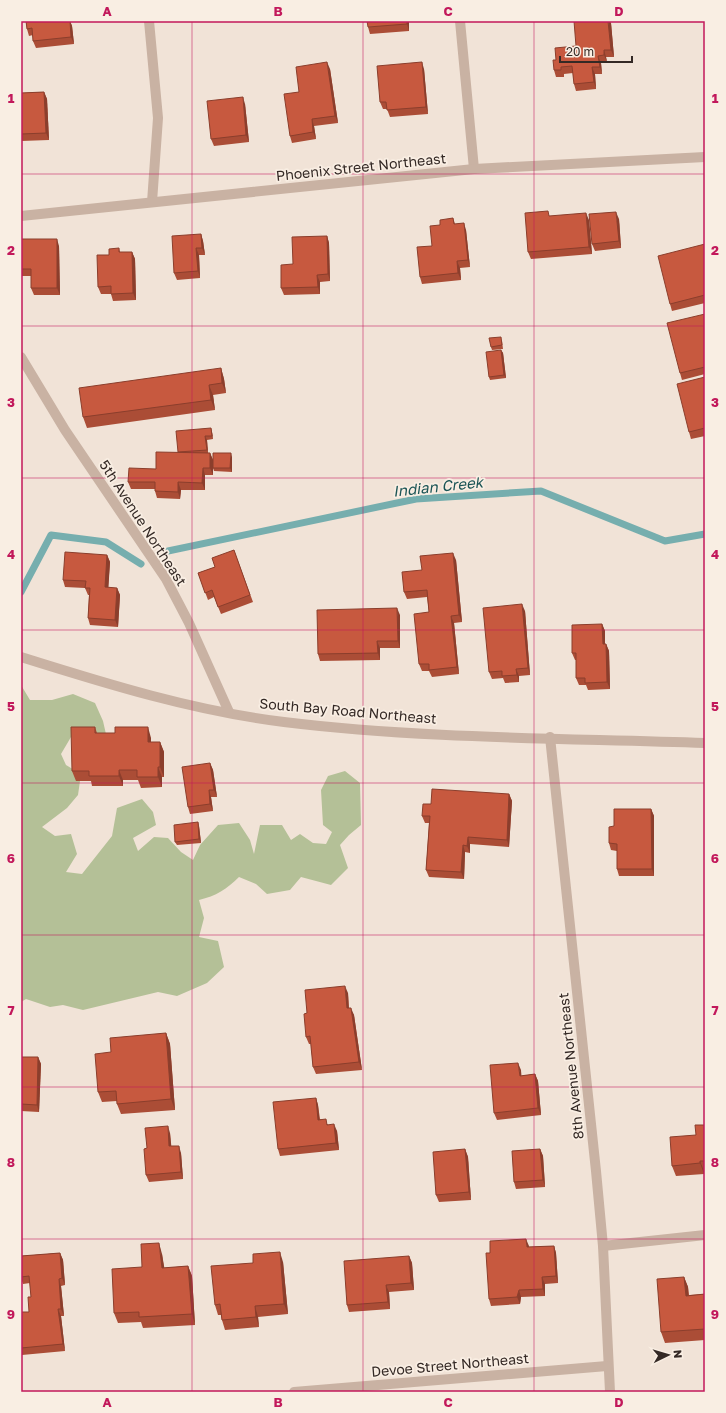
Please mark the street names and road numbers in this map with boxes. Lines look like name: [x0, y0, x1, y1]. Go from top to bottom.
street label: Phoenix Street Northeast: [275, 149, 447, 184]
street label: 5th Avenue Northeast: [96, 457, 191, 589]
street label: South Bay Road Northeast: [259, 694, 437, 727]
street label: 8th Avenue Northeast: [554, 992, 587, 1140]
street label: Devoe Street Northeast: [370, 1349, 529, 1380]

